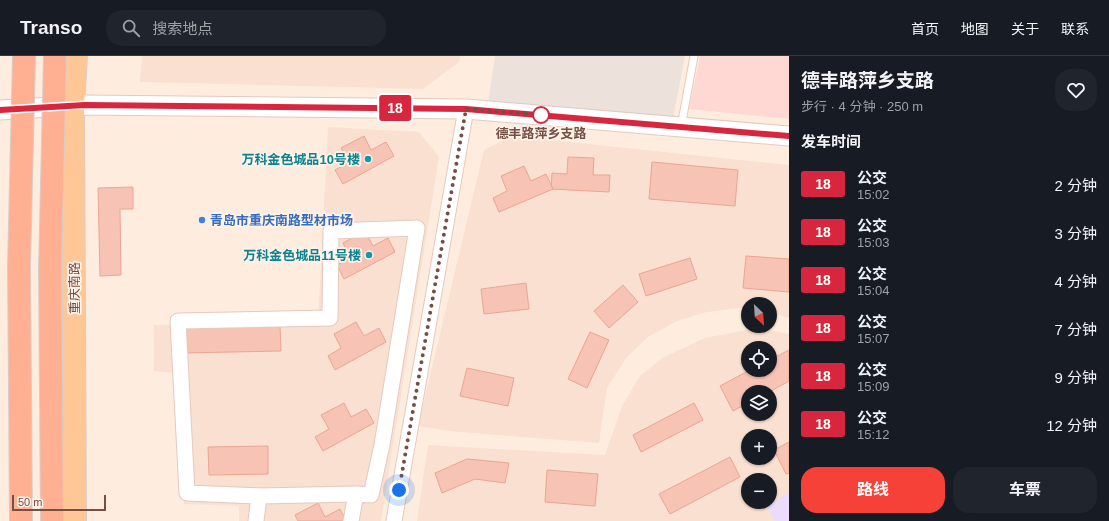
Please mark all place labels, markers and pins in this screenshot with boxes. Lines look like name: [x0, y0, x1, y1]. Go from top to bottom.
marker: 德丰路萍乡支路: [532, 106, 550, 124]
place label: 德丰路萍乡支路: [495, 126, 587, 141]
place label: 万科金色城品10号楼: [242, 152, 360, 167]
marker: 万科金色城品10号楼: [363, 154, 373, 164]
place label: 青岛市重庆南路型材市场: [210, 213, 353, 228]
marker: 青岛市重庆南路型材市场: [197, 215, 207, 225]
place label: 万科金色城品11号楼: [243, 248, 361, 263]
marker: 万科金色城品11号楼: [364, 250, 374, 260]

